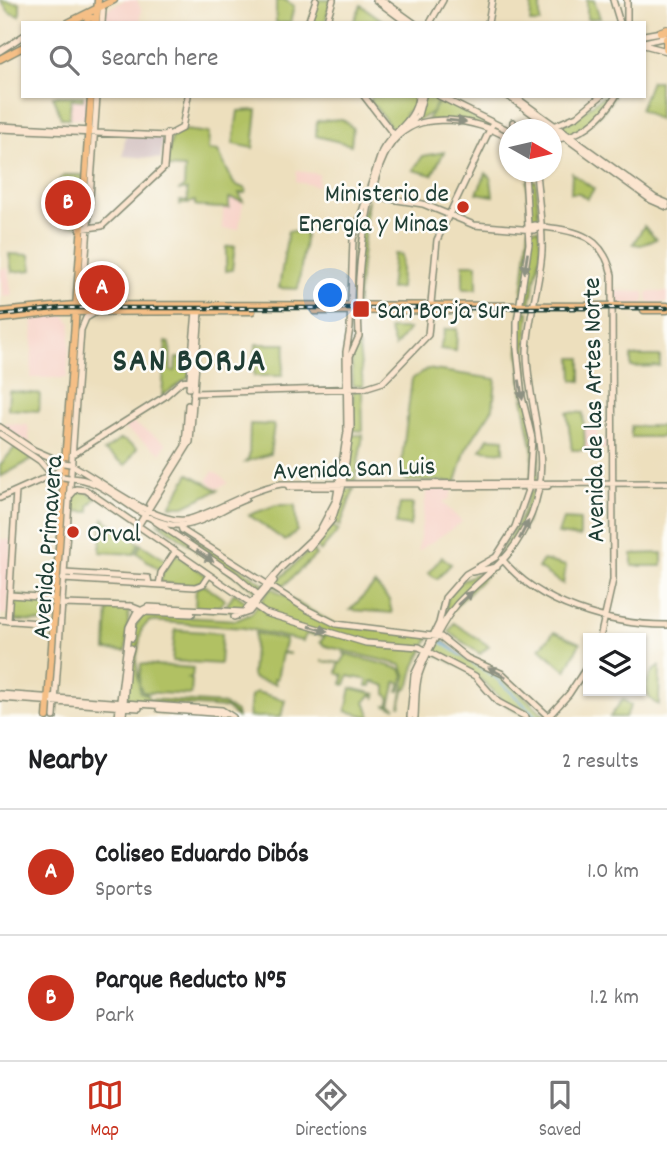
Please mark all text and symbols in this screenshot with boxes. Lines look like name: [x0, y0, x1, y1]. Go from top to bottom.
search box: [21, 21, 646, 98]
icon: search: [45, 41, 83, 79]
text: Search here: [101, 41, 219, 78]
one-way arrow: [445, 116, 467, 127]
north arrow: [499, 119, 562, 182]
pin: B: [45, 177, 91, 229]
place label: Ministerio de Energía y Minas: [298, 177, 449, 244]
marker: Ministerio de Energía y Minas: [455, 199, 471, 215]
one-way arrow: [520, 253, 531, 275]
pin: A: [79, 262, 125, 314]
street label: Avenida de las Artes Norte: [575, 277, 616, 543]
your location: [313, 278, 347, 312]
place label: San Borja Sur: [377, 294, 510, 331]
marker: San Borja Sur: [351, 299, 371, 319]
district label: SAN BORJA: [112, 340, 268, 387]
one-way arrow: [516, 379, 527, 401]
street label: Avenida San Luis: [272, 449, 436, 492]
street label: Avenida Primavera: [25, 453, 74, 640]
place label: Orval: [87, 517, 141, 554]
one-way arrow: [517, 519, 529, 539]
marker: Orval: [65, 524, 81, 540]
one-way arrow: [195, 549, 215, 562]
one-way arrow: [456, 590, 473, 606]
one-way arrow: [307, 624, 329, 635]
map controls: [583, 633, 646, 696]
button: layers: [583, 633, 646, 696]
one-way arrow: [487, 666, 507, 678]
text: Nearby: [28, 741, 106, 784]
text: 2 results: [562, 746, 639, 779]
text: Coliseo Eduardo Dibós: [95, 837, 309, 874]
text: A: [45, 856, 57, 889]
text: 1.0 km: [587, 856, 639, 889]
text: Sports: [95, 874, 153, 907]
text: Parque Reducto N°5: [95, 963, 287, 1000]
text: B: [46, 982, 56, 1015]
text: 1.2 km: [590, 982, 639, 1015]
text: Park: [95, 1000, 134, 1033]
tab: Map: [86, 1076, 124, 1145]
tab: Directions: [295, 1076, 367, 1145]
tab: Saved: [539, 1076, 581, 1145]

